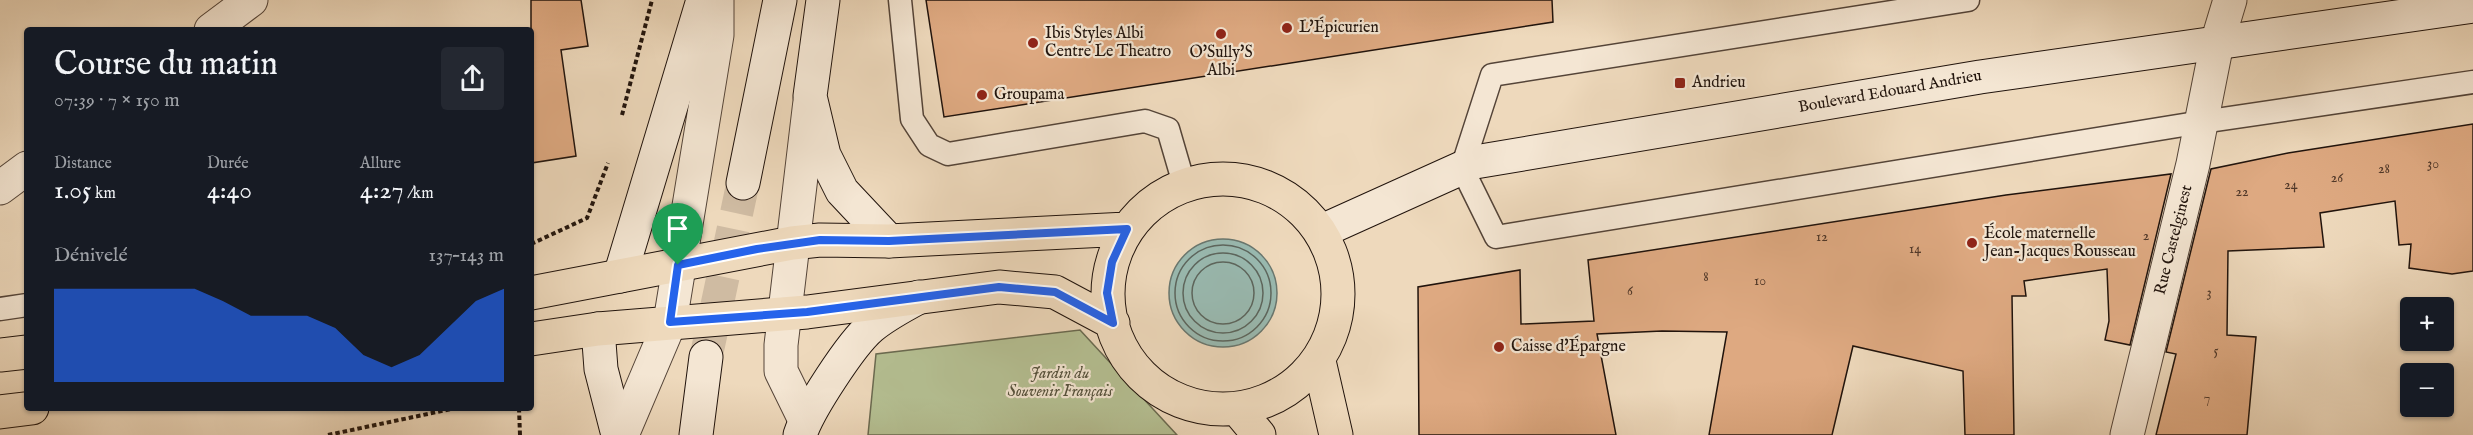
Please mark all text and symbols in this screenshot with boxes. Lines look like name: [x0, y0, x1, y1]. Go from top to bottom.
place label: L'Épicurien: [1299, 16, 1379, 38]
marker: L'Épicurien: [1280, 21, 1294, 35]
place label: Ibis Styles Albi Centre Le Theatro: [1045, 24, 1172, 62]
marker: O'Sully'S Albi: [1214, 27, 1228, 41]
marker: Ibis Styles Albi Centre Le Theatro: [1026, 36, 1040, 50]
place label: O'Sully'S Albi: [1189, 43, 1253, 81]
text: Course du matin: [54, 44, 278, 86]
button: share: [441, 47, 504, 110]
street label: Boulevard Edouard Andrieu: [1797, 66, 1983, 118]
place label: Andrieu: [1691, 73, 1746, 93]
marker: Andrieu: [1673, 76, 1687, 90]
place label: Groupama: [994, 85, 1064, 105]
text: 07:39 · 7 × 150 m: [54, 88, 180, 113]
marker: Groupama: [975, 88, 989, 102]
text: Distance: [54, 154, 112, 174]
text: Durée: [207, 154, 249, 174]
text: Allure: [360, 154, 401, 174]
house number: 30: [2427, 155, 2439, 173]
house number: 28: [2378, 160, 2390, 178]
house number: 26: [2331, 169, 2344, 187]
text: 1.05: [54, 174, 91, 207]
text: 4:40: [207, 174, 252, 207]
text: 4:27: [360, 174, 404, 207]
house number: 24: [2284, 176, 2298, 194]
street label: Rue Castelginest: [2151, 183, 2197, 297]
house number: 22: [2235, 183, 2249, 201]
text: km: [91, 184, 116, 204]
text: /km: [404, 184, 434, 204]
pin: [652, 203, 703, 265]
icon: arrive: [661, 212, 694, 245]
place label: École maternelle Jean-Jacques Rousseau: [1982, 222, 2136, 262]
house number: 2: [2143, 227, 2150, 245]
house number: 12: [1816, 228, 1828, 246]
marker: École maternelle Jean-Jacques Rousseau: [1965, 236, 1979, 250]
house number: 14: [1909, 240, 1921, 258]
text: Dénivelé: [54, 243, 128, 268]
text: 137–143 m: [429, 243, 504, 268]
house number: 8: [1703, 268, 1709, 286]
house number: 10: [1754, 272, 1766, 290]
house number: 6: [1627, 282, 1634, 300]
house number: 3: [2206, 284, 2212, 302]
map controls: [2400, 297, 2454, 417]
button: +: [2400, 297, 2454, 351]
place label: Caisse d'Épargne: [1511, 335, 1626, 357]
marker: Caisse d'Épargne: [1492, 340, 1506, 354]
house number: 5: [2213, 342, 2219, 360]
button: −: [2400, 363, 2454, 417]
park label: Jardin du Souvenir Français: [1007, 364, 1113, 402]
house number: 7: [2204, 389, 2210, 407]

